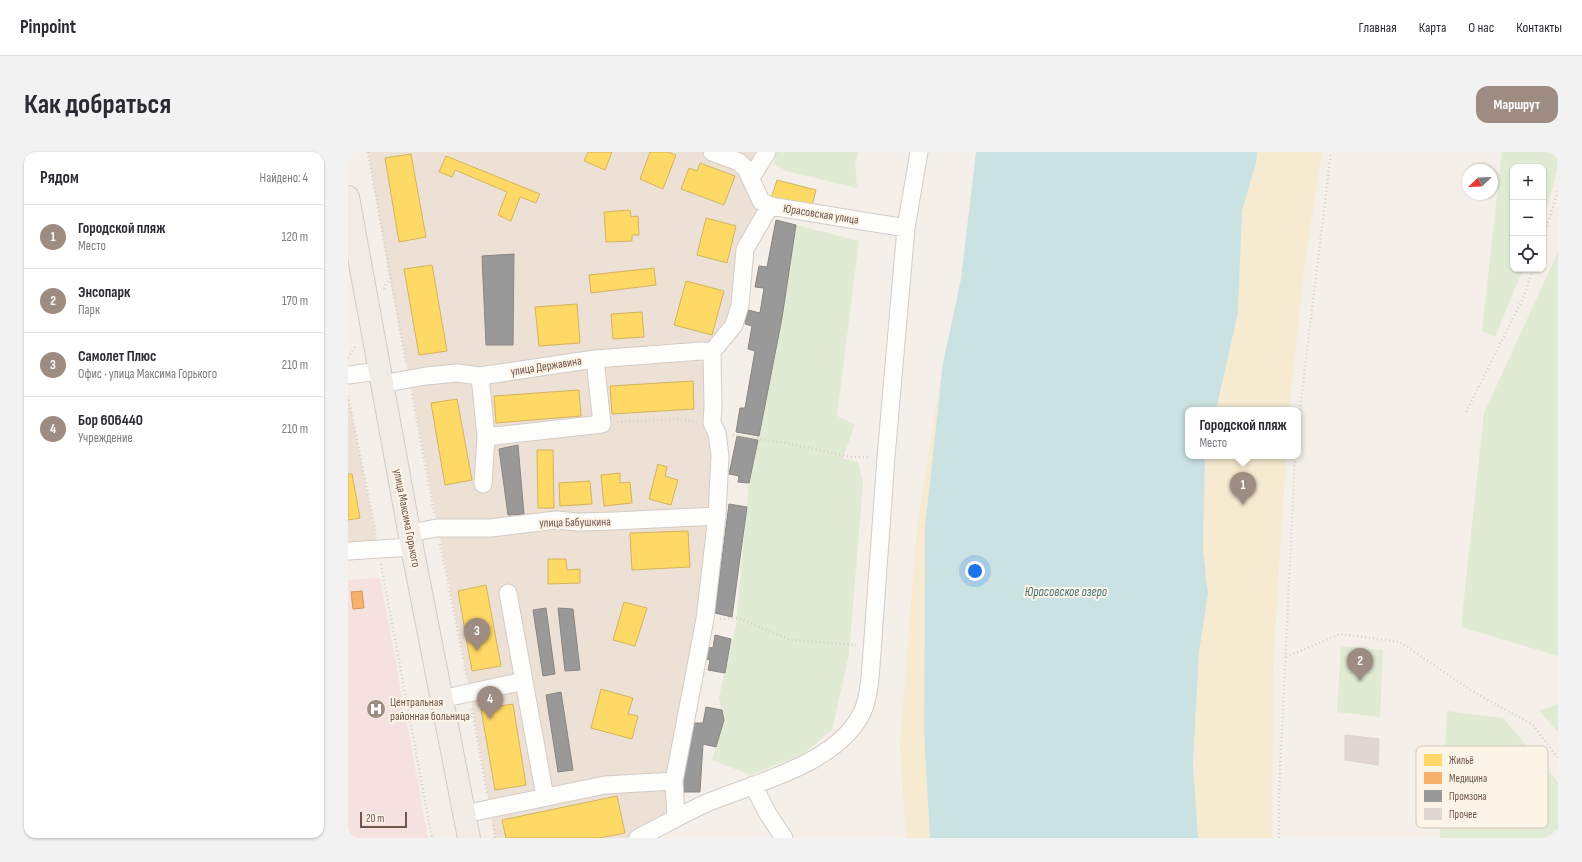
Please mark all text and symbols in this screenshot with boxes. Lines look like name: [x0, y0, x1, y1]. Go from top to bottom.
text: Pinpoint: [20, 16, 76, 39]
text: Главная: [1359, 19, 1397, 36]
text: Карта: [1419, 19, 1446, 36]
text: О нас: [1468, 19, 1494, 36]
text: Контакты: [1516, 19, 1562, 36]
button: Маршрут: [1476, 86, 1558, 123]
text: Как добраться: [24, 88, 171, 121]
north arrow: [1462, 164, 1498, 200]
map controls: [1510, 164, 1546, 272]
button: +: [1510, 164, 1546, 200]
text: Рядом: [40, 168, 79, 188]
text: Найдено: 4: [260, 170, 308, 186]
button: −: [1510, 200, 1546, 236]
street label: Юрасовская улица: [782, 201, 860, 228]
text: Городской пляж: [78, 219, 165, 238]
text: 1: [50, 229, 56, 245]
text: 120 m: [282, 229, 308, 245]
button: locate: [1510, 236, 1546, 272]
text: Место: [78, 238, 106, 254]
text: Энсопарк: [78, 283, 130, 302]
text: 2: [50, 293, 56, 309]
text: 170 m: [282, 293, 308, 309]
text: Парк: [78, 302, 100, 318]
text: Самолет Плюс: [78, 347, 156, 366]
street label: улица Державина: [510, 353, 583, 380]
text: 3: [50, 357, 56, 373]
text: 210 m: [282, 357, 308, 373]
text: Офис · улица Максима Горького: [78, 366, 217, 382]
popup: [1185, 407, 1301, 459]
text: Бор 606440: [78, 411, 143, 430]
text: Городской пляж: [1199, 416, 1287, 435]
text: 4: [50, 421, 56, 437]
text: 210 m: [282, 421, 308, 437]
text: Учреждение: [78, 430, 133, 446]
text: Место: [1199, 435, 1227, 451]
street label: улица Максима Горького: [390, 468, 423, 569]
pin: 1: [1230, 472, 1256, 505]
street label: улица Бабушкина: [539, 514, 611, 531]
your location: [965, 561, 985, 581]
water label: Юрасовское озеро: [1025, 584, 1108, 600]
pin: 3: [464, 618, 490, 651]
pin: 2: [1347, 648, 1373, 681]
pin: 4: [477, 686, 503, 719]
place label: Центральная районная больница: [390, 695, 470, 724]
hospital icon: Центральная районная больница: [365, 698, 387, 720]
legend: [1416, 746, 1548, 828]
text: Жильё: [1449, 754, 1474, 767]
text: Медицина: [1449, 772, 1487, 785]
text: Промзона: [1449, 790, 1487, 803]
text: Прочее: [1449, 808, 1477, 821]
scale bar: [360, 810, 407, 829]
text: 20 m: [366, 812, 384, 825]

